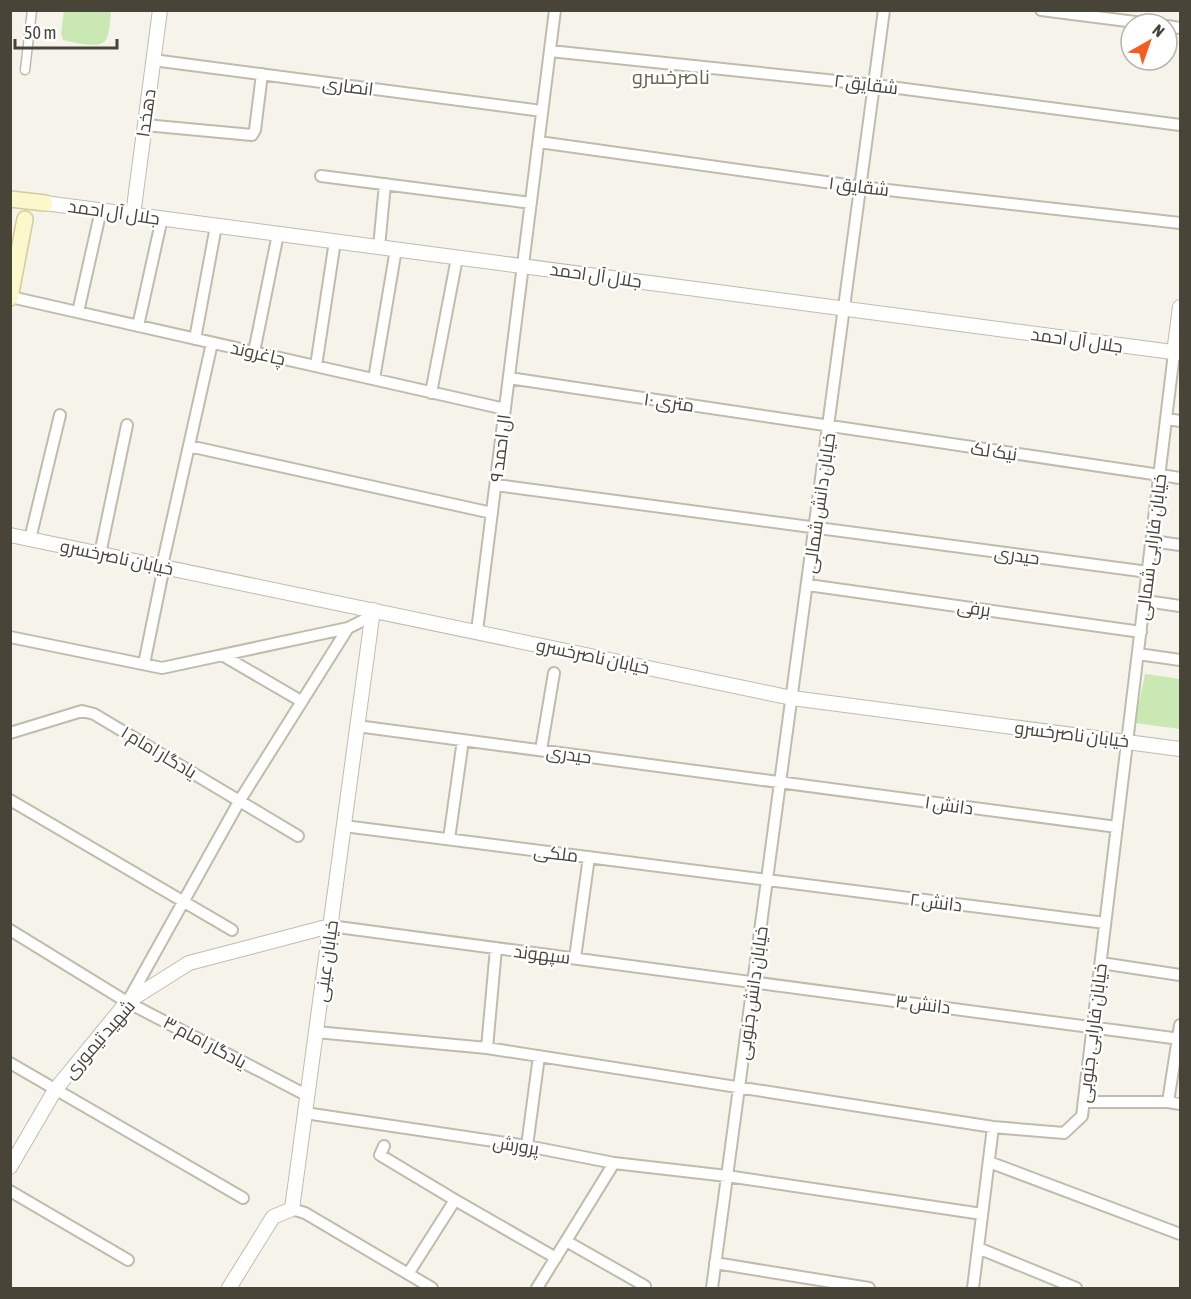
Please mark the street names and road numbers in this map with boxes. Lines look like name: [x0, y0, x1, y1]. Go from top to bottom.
street label: شقایق ۲: [832, 70, 899, 100]
street label: انصاری: [321, 72, 375, 101]
street label: دهخدا: [132, 88, 160, 138]
street label: شقایق ۱: [827, 172, 890, 202]
street label: جلال آل احمد: [67, 195, 161, 230]
street label: جلال آل احمد: [549, 258, 643, 293]
street label: جلال آل احمد: [1030, 323, 1124, 358]
street label: چاغروند: [228, 337, 287, 371]
street label: ۱۰ متری: [642, 388, 696, 417]
street label: ال احمد ۹: [485, 413, 516, 483]
street label: خیابان دانش شمالی: [799, 431, 840, 575]
street label: نیک لک: [969, 437, 1019, 465]
street label: خیابان فارابی شمالی: [1132, 473, 1171, 622]
street label: خیابان ناصرخسرو: [58, 535, 176, 580]
street label: حیدری: [993, 541, 1041, 570]
street label: برفی: [956, 595, 992, 622]
street label: خیابان ناصرخسرو: [534, 634, 652, 679]
street label: خیابان ناصرخسرو: [1013, 717, 1130, 752]
street label: یادگار امام ۱: [116, 721, 201, 785]
street label: حیدری: [545, 740, 593, 769]
street label: دانش ۱: [923, 791, 975, 820]
street label: ملکی: [532, 840, 580, 867]
street label: دانش ۲: [908, 888, 963, 917]
street label: خیابان عینی: [310, 919, 343, 1003]
street label: خیابان دانش جنوبی: [732, 925, 773, 1061]
street label: سپهوند: [512, 940, 572, 969]
street label: خیابان فارابی جنوبی: [1073, 962, 1112, 1104]
street label: دانش ۳: [894, 990, 952, 1019]
street label: شهید تیموری: [59, 995, 140, 1083]
street label: یادگار امام ۳: [159, 1011, 250, 1075]
street label: پرورش: [491, 1131, 541, 1161]

